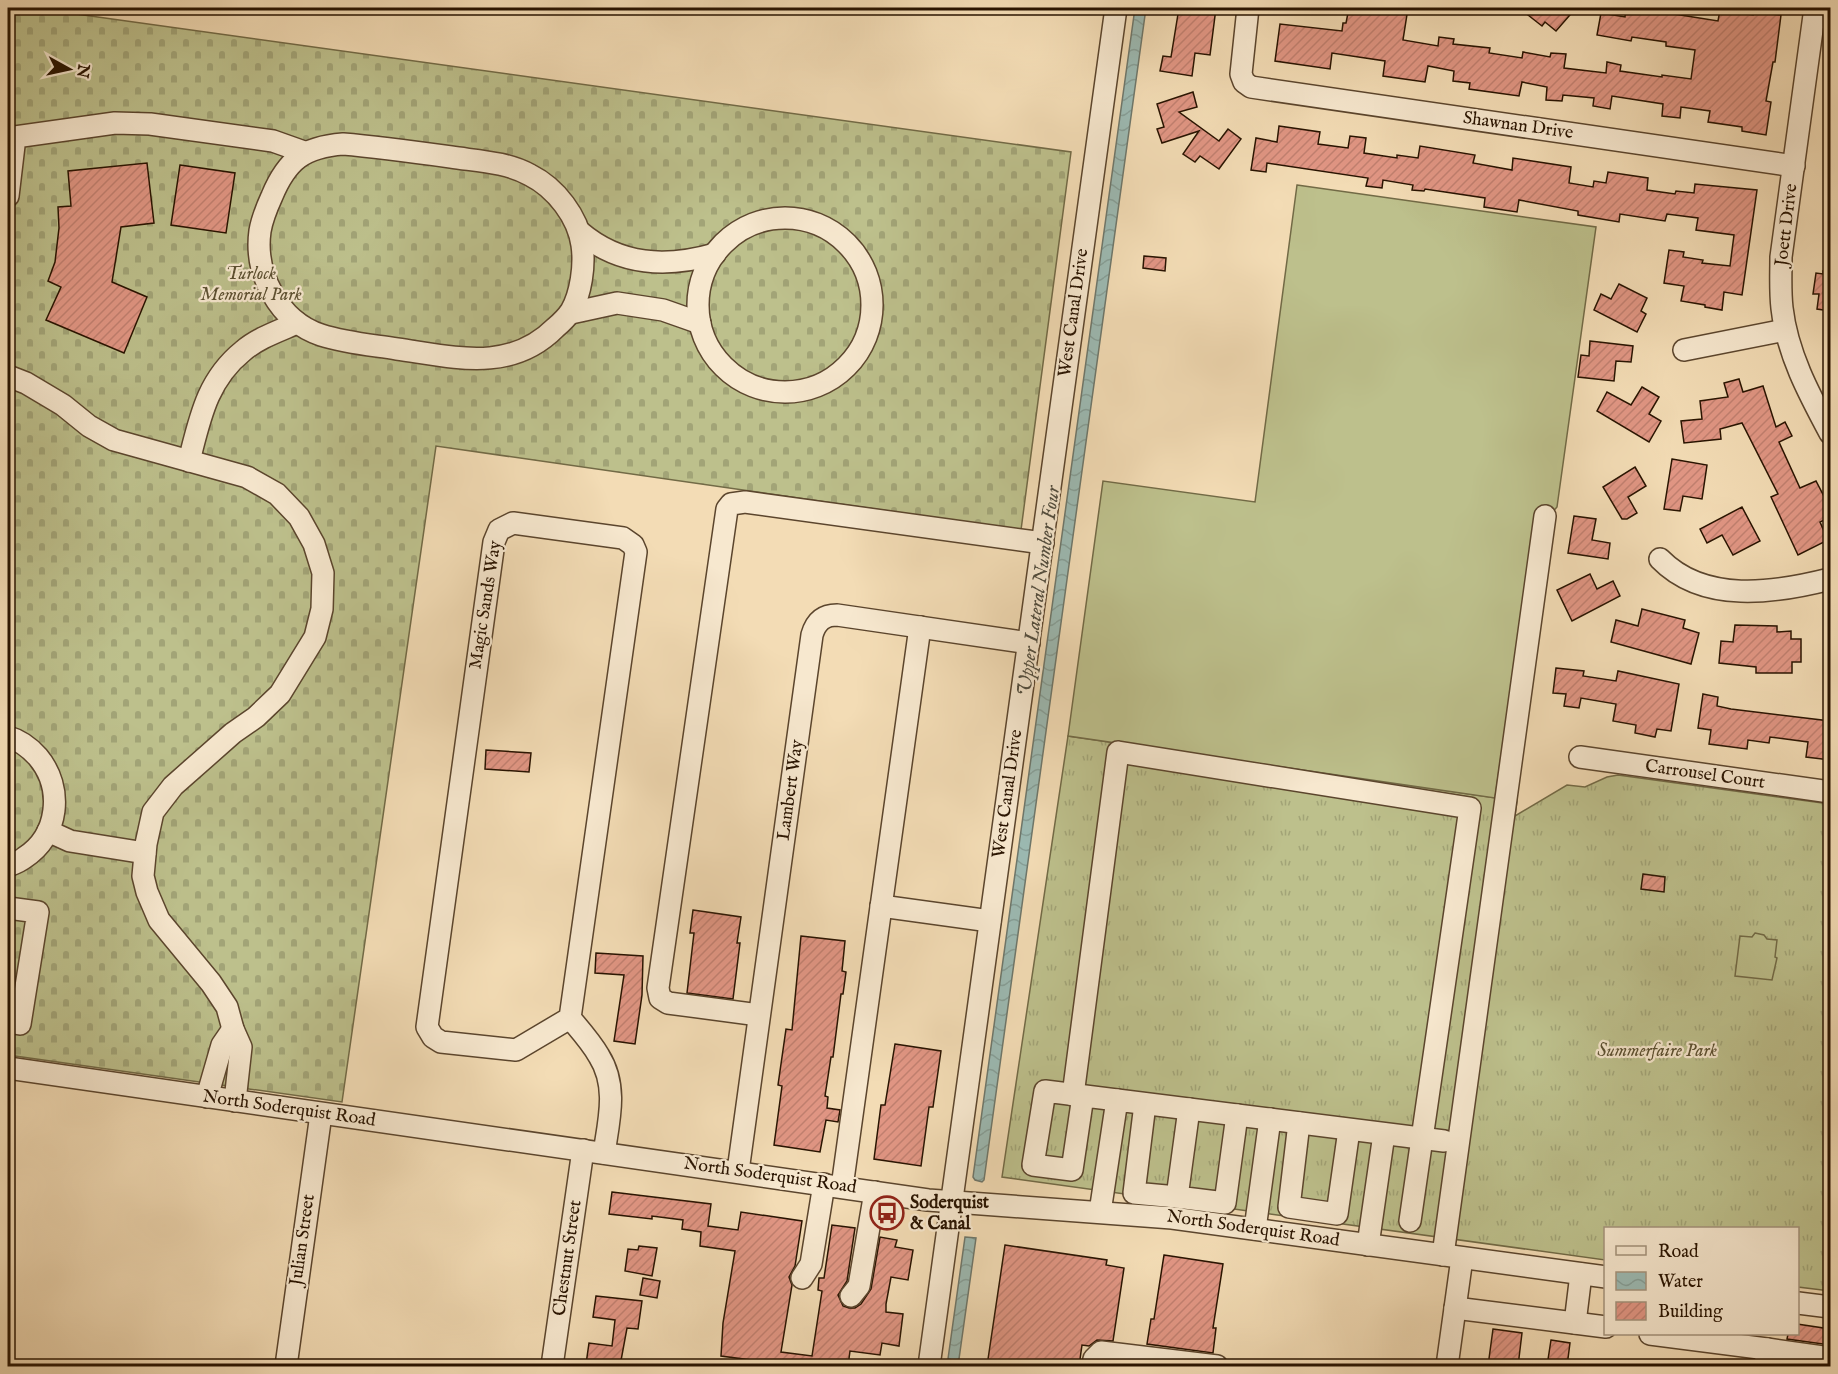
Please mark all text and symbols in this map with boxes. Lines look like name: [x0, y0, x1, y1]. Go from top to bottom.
north arrow: [39, 39, 99, 99]
text: N: [71, 62, 93, 79]
street label: Shawnan Drive: [1461, 107, 1575, 145]
street label: Joett Drive: [1770, 182, 1803, 270]
street label: West Canal Drive: [1054, 247, 1094, 379]
park label: Turlock Memorial Park: [200, 263, 302, 307]
water label: Upper Lateral Number Four: [1012, 483, 1066, 698]
street label: Magic Sands Way: [464, 539, 508, 671]
street label: West Canal Drive: [988, 728, 1028, 860]
street label: Lambert Way: [773, 738, 809, 842]
street label: Carrousel Court: [1644, 755, 1766, 795]
park label: Summerfaire Park: [1597, 1040, 1717, 1063]
street label: North Soderquist Road: [201, 1085, 377, 1133]
street label: North Soderquist Road: [682, 1152, 858, 1200]
place label: Soderquist & Canal: [910, 1192, 990, 1236]
street label: Julian Street: [285, 1193, 321, 1289]
bus stop icon: Soderquist & Canal: [869, 1195, 905, 1231]
street label: Chestnut Street: [548, 1199, 588, 1317]
street label: North Soderquist Road: [1165, 1205, 1341, 1253]
legend: [1604, 1227, 1799, 1335]
text: Road: [1658, 1241, 1699, 1264]
text: Water: [1658, 1271, 1703, 1294]
text: Building: [1658, 1301, 1723, 1324]

